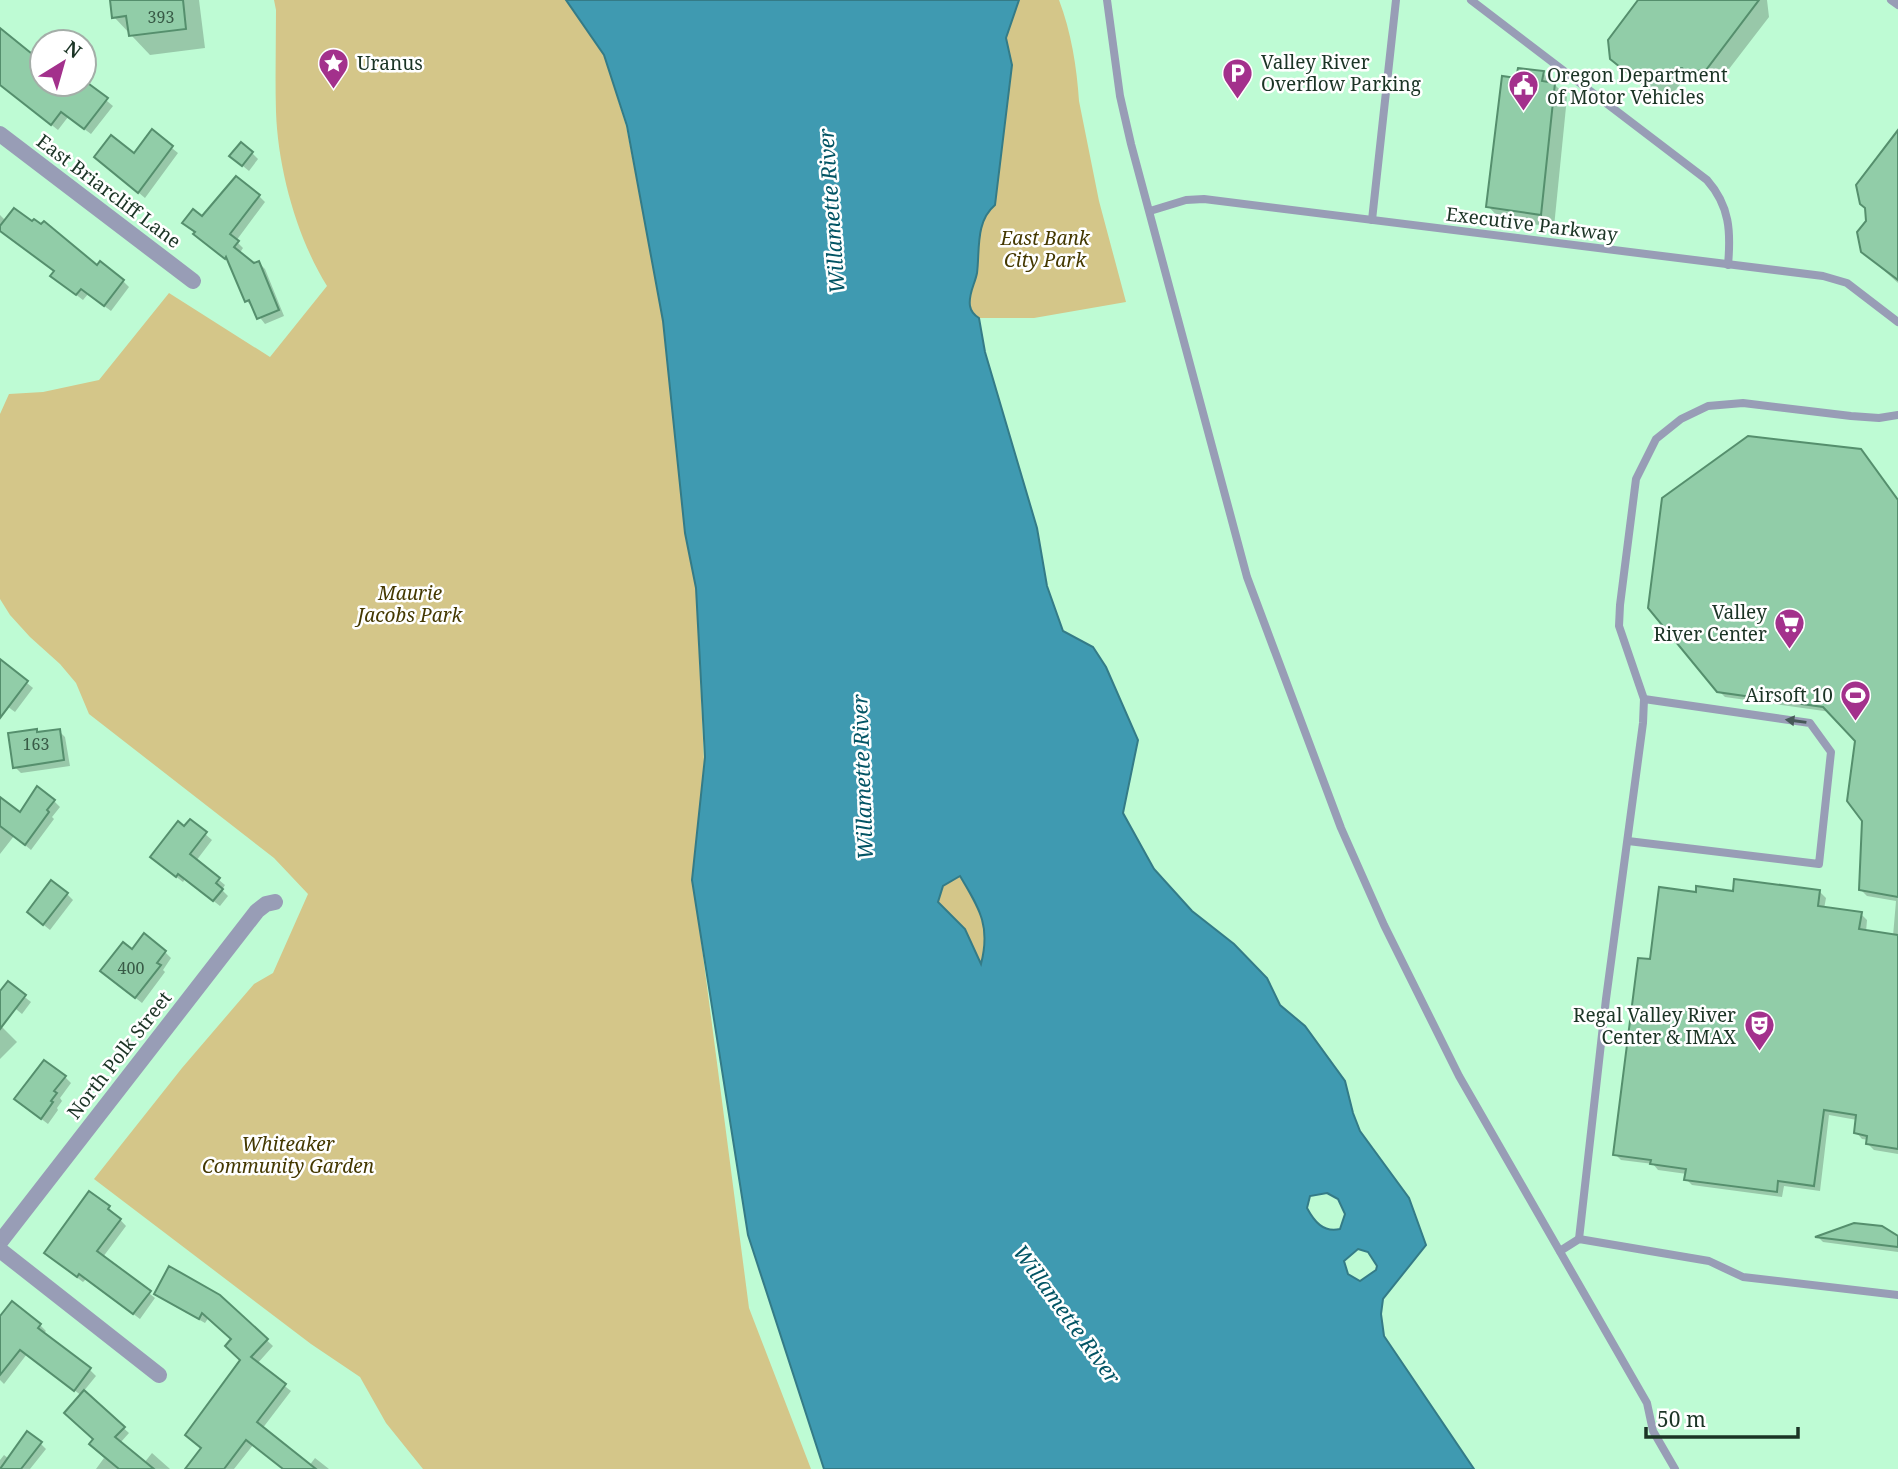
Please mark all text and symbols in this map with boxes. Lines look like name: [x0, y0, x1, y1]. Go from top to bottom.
house number: 393: [148, 6, 174, 28]
north arrow: [28, 28, 98, 98]
text: N: [59, 35, 87, 64]
place icon: Uranus: [317, 46, 351, 90]
place label: Valley River Overflow Parking: [1261, 49, 1421, 97]
place label: Uranus: [357, 50, 423, 76]
parking icon: Valley River Overflow Parking: [1221, 56, 1255, 100]
place label: Oregon Department of Motor Vehicles: [1547, 62, 1728, 110]
public building icon: Oregon Department of Motor Vehicles: [1507, 69, 1541, 113]
water label: Willamette River: [811, 127, 851, 295]
street label: East Briarcliff Lane: [31, 128, 187, 254]
street label: Executive Parkway: [1445, 201, 1620, 247]
park label: East Bank City Park: [999, 225, 1091, 273]
park label: Maurie Jacobs Park: [355, 580, 464, 628]
place label: Valley River Center: [1654, 599, 1767, 647]
supermarket icon: Valley River Center: [1773, 606, 1807, 650]
sports icon: Airsoft 10: [1839, 678, 1873, 722]
place label: Airsoft 10: [1745, 682, 1833, 708]
water label: Willamette River: [845, 694, 879, 860]
one-way arrow: [1785, 715, 1807, 726]
house number: 163: [23, 733, 49, 755]
house number: 400: [118, 957, 144, 979]
street label: North Polk Street: [61, 985, 177, 1124]
place label: Regal Valley River Center & IMAX: [1573, 1002, 1736, 1050]
theatre icon: Regal Valley River Center & IMAX: [1742, 1009, 1776, 1053]
park label: Whiteaker Community Garden: [202, 1131, 375, 1179]
water label: Willamette River: [1007, 1239, 1127, 1389]
scale bar: [1646, 1396, 1798, 1440]
text: 50 m: [1657, 1405, 1706, 1433]

